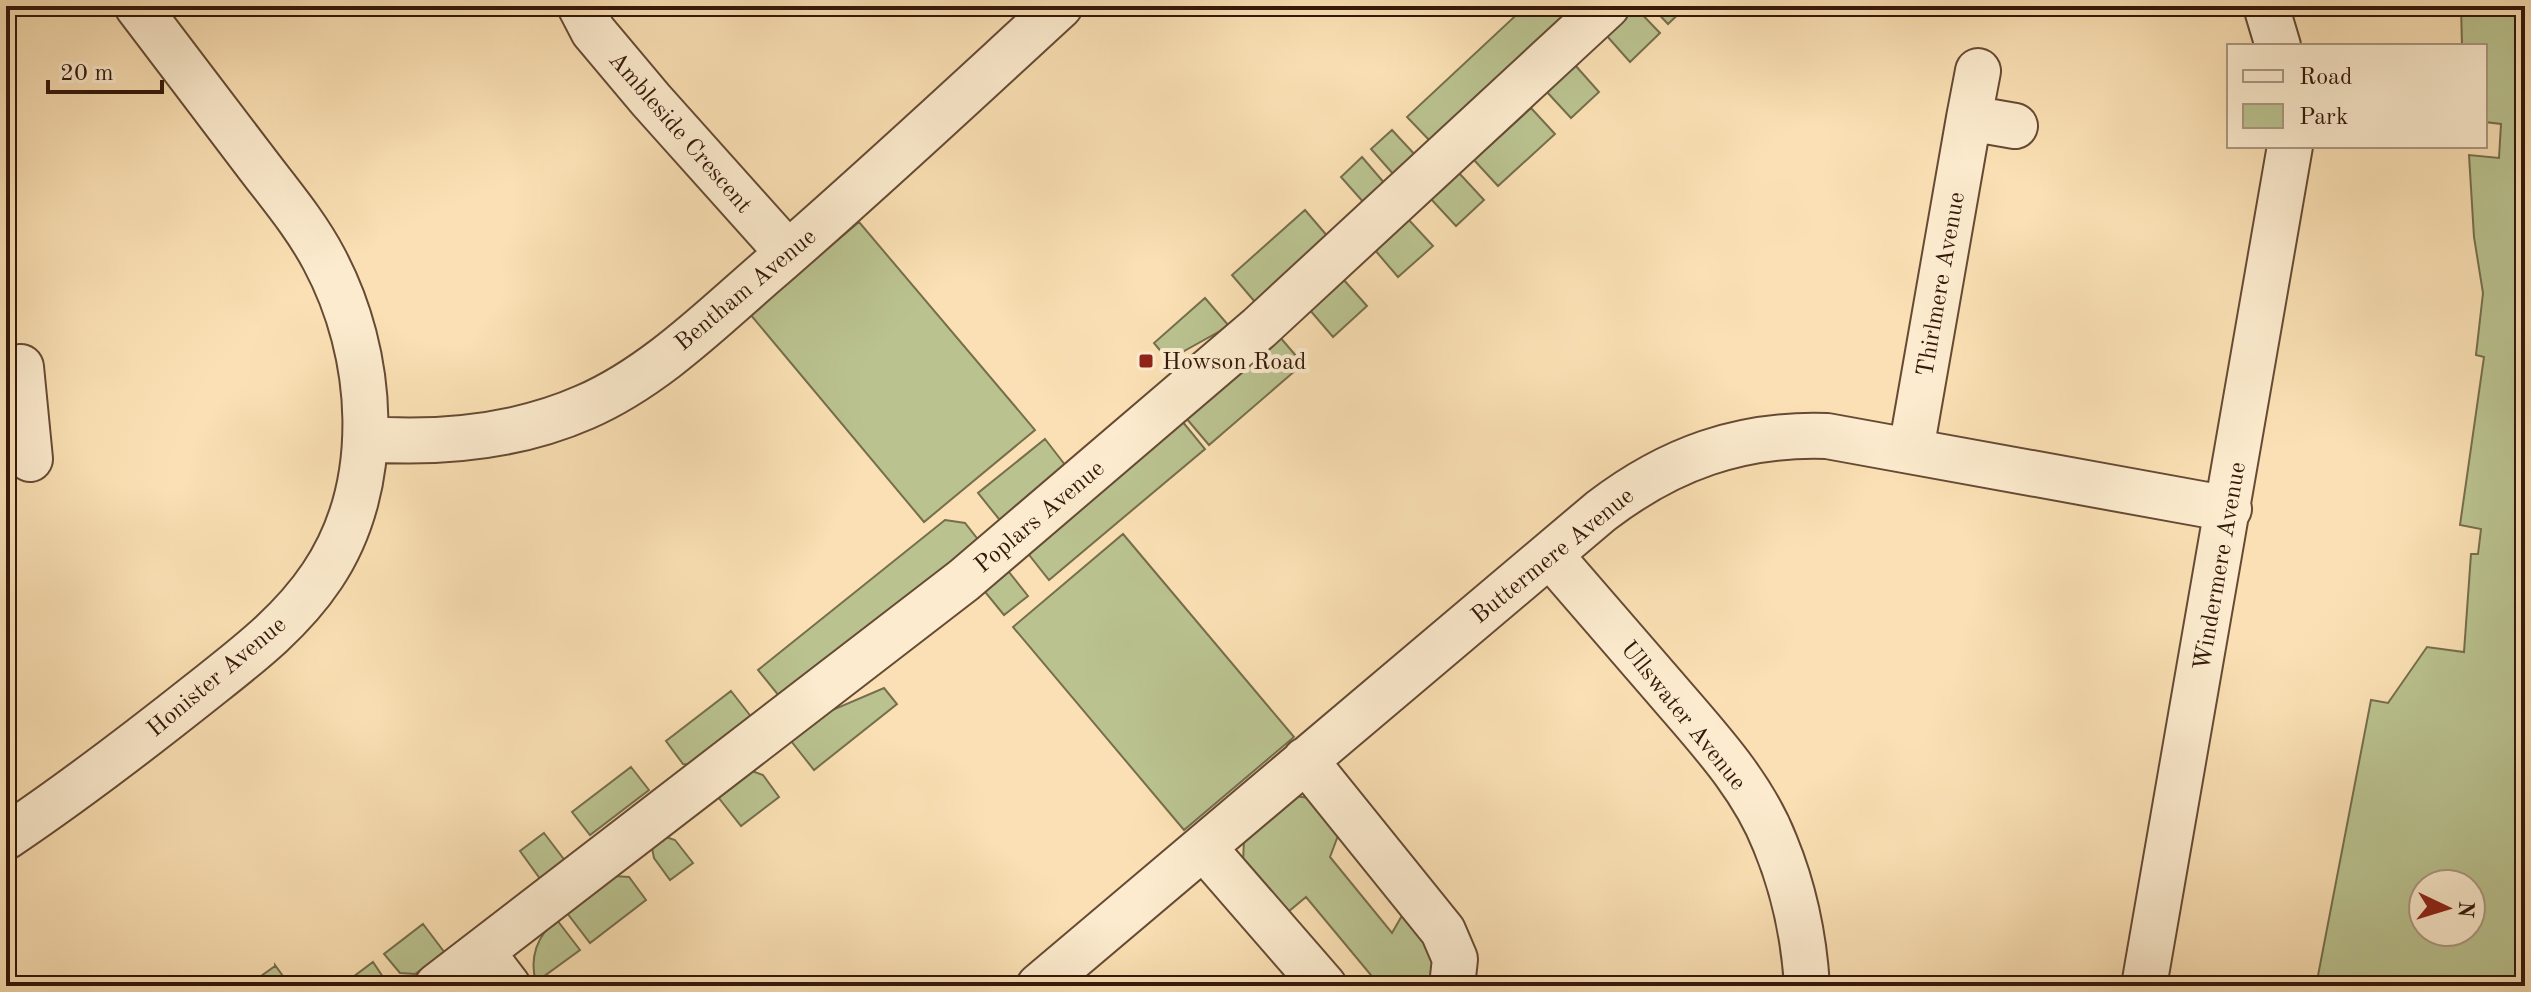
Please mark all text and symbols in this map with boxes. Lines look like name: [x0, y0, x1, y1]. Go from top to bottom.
scale bar: [48, 44, 162, 94]
legend: [2227, 44, 2487, 148]
street label: Ambleside Crescent: [603, 48, 756, 218]
text: 20 m: [60, 62, 114, 86]
text: Road: [2299, 66, 2352, 90]
text: Park: [2299, 106, 2348, 130]
street label: Thirlmere Avenue: [1914, 190, 1970, 378]
street label: Bentham Avenue: [671, 225, 821, 356]
place label: Howson Road: [1162, 351, 1307, 375]
marker: Howson Road: [1137, 352, 1155, 370]
street label: Poplars Avenue: [971, 457, 1110, 578]
street label: Windermere Avenue: [2191, 460, 2251, 672]
street label: Buttermere Avenue: [1468, 484, 1639, 629]
street label: Honister Avenue: [143, 613, 291, 742]
street label: Ullswater Avenue: [1615, 637, 1750, 795]
north arrow: [2407, 868, 2487, 948]
text: N: [2453, 900, 2477, 919]

